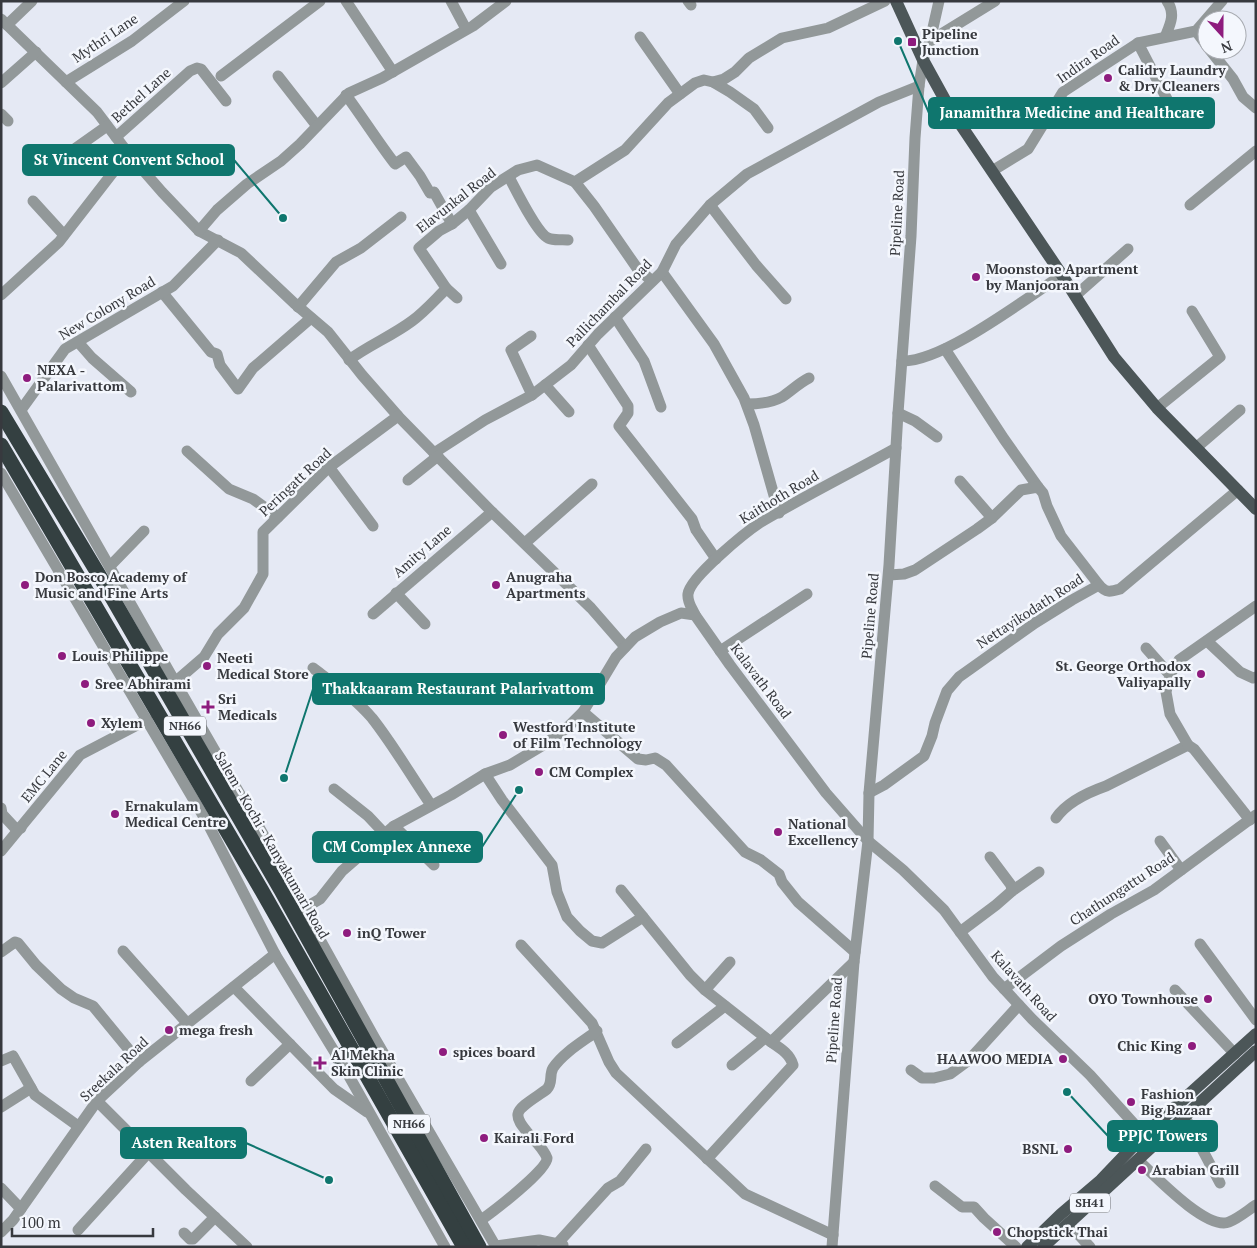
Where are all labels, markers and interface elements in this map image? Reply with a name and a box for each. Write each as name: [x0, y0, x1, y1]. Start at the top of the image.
street label: Mythri Lane: [68, 9, 141, 67]
north arrow: [1197, 10, 1247, 60]
place label: Pipeline Junction: [922, 24, 979, 59]
street label: Indira Road: [1053, 30, 1123, 87]
marker: Pipeline Junction: [906, 36, 918, 48]
text: N: [1218, 37, 1235, 59]
place label: Calidry Laundry & Dry Cleaners: [1118, 60, 1226, 95]
street label: Bethel Lane: [107, 63, 174, 126]
marker: Calidry Laundry & Dry Cleaners: [1102, 72, 1114, 84]
callout: Janamithra Medicine and Healthcare: [929, 98, 1214, 128]
text: Janamithra Medicine and Healthcare: [940, 102, 1204, 122]
callout: St Vincent Convent School: [23, 145, 234, 175]
text: St Vincent Convent School: [34, 149, 224, 169]
street label: Elavunkal Road: [412, 162, 500, 237]
street label: Pipeline Road: [885, 169, 908, 256]
street label: Pallichambal Road: [562, 254, 656, 351]
place label: Moonstone Apartment by Manjooran: [985, 259, 1139, 294]
street label: New Colony Road: [55, 271, 159, 344]
marker: Moonstone Apartment by Manjooran: [970, 271, 982, 283]
place label: NEXA - Palarivattom: [37, 360, 125, 395]
marker: NEXA - Palarivattom: [21, 372, 33, 384]
street label: Peringatt Road: [254, 443, 335, 520]
street label: Kaithoth Road: [736, 465, 822, 528]
street label: Amity Lane: [388, 520, 455, 581]
place label: Don Bosco Academy of Music and Fine Arts: [35, 567, 188, 602]
place label: Anugraha Apartments: [506, 567, 586, 602]
street label: Nettayikodath Road: [973, 569, 1087, 652]
street label: Pipeline Road: [856, 572, 883, 660]
marker: Don Bosco Academy of Music and Fine Arts: [19, 579, 31, 591]
marker: Anugraha Apartments: [490, 579, 502, 591]
street label: Kalavath Road: [727, 639, 796, 722]
place label: Louis Philippe: [72, 646, 169, 665]
place label: Neeti Medical Store: [217, 648, 309, 683]
marker: Louis Philippe: [56, 650, 68, 662]
place label: St. George Orthodox Valiyapally: [1055, 656, 1192, 691]
marker: Neeti Medical Store: [201, 660, 213, 672]
marker: St. George Orthodox Valiyapally: [1195, 668, 1207, 680]
place label: Sree Abhirami: [95, 674, 191, 693]
callout: Thakkaaram Restaurant Palarivattom: [313, 674, 604, 704]
marker: Sree Abhirami: [79, 678, 91, 690]
text: Thakkaaram Restaurant Palarivattom: [322, 678, 594, 698]
place label: Sri Medicals: [218, 689, 277, 724]
marker: Sri Medicals: [202, 701, 214, 713]
place label: Xylem: [101, 713, 143, 732]
road number: NH66: [164, 716, 206, 736]
marker: Xylem: [85, 717, 97, 729]
place label: Westford Institute of Film Technology: [513, 717, 642, 752]
marker: Westford Institute of Film Technology: [497, 729, 509, 741]
street label: EMC Lane: [16, 745, 71, 806]
street label: Salem - Kochi - Kanyakumari Road: [211, 748, 334, 942]
place label: CM Complex: [549, 762, 633, 781]
marker: CM Complex: [533, 766, 545, 778]
place label: Ernakulam Medical Centre: [125, 796, 227, 831]
marker: Ernakulam Medical Centre: [109, 808, 121, 820]
place label: National Excellency: [788, 814, 859, 849]
marker: National Excellency: [772, 826, 784, 838]
callout: CM Complex Annexe: [313, 832, 482, 862]
text: CM Complex Annexe: [323, 836, 471, 856]
street label: Chathungattu Road: [1066, 847, 1178, 930]
place label: inQ Tower: [357, 923, 426, 942]
marker: inQ Tower: [341, 927, 353, 939]
street label: Kalavath Road: [987, 946, 1062, 1025]
street label: Pipeline Road: [821, 976, 846, 1063]
place label: OYO Townhouse: [1088, 989, 1198, 1008]
marker: OYO Townhouse: [1202, 993, 1214, 1005]
place label: mega fresh: [179, 1020, 253, 1039]
marker: mega fresh: [163, 1024, 175, 1036]
street label: Sreekala Road: [75, 1032, 152, 1105]
place label: Chic King: [1117, 1036, 1183, 1055]
marker: Chic King: [1186, 1040, 1198, 1052]
place label: spices board: [453, 1042, 536, 1061]
place label: Al Mekha Skin Clinic: [331, 1045, 404, 1080]
marker: spices board: [437, 1046, 449, 1058]
place label: HAAWOO MEDIA: [937, 1049, 1054, 1068]
marker: HAAWOO MEDIA: [1057, 1053, 1069, 1065]
marker: Al Mekha Skin Clinic: [313, 1056, 327, 1070]
place label: Fashion Big Bazaar: [1141, 1084, 1212, 1119]
marker: Fashion Big Bazaar: [1125, 1096, 1137, 1108]
road number: NH66: [388, 1114, 430, 1134]
callout: PPJC Towers: [1108, 1121, 1217, 1151]
text: PPJC Towers: [1118, 1125, 1208, 1145]
callout: Asten Realtors: [121, 1128, 246, 1158]
place label: Kairali Ford: [494, 1128, 575, 1147]
text: Asten Realtors: [131, 1132, 237, 1152]
marker: Kairali Ford: [478, 1132, 490, 1144]
place label: BSNL: [1022, 1139, 1058, 1158]
marker: BSNL: [1062, 1143, 1074, 1155]
place label: Arabian Grill: [1152, 1160, 1240, 1179]
marker: Arabian Grill: [1136, 1164, 1148, 1176]
road number: SH41: [1070, 1194, 1110, 1212]
scale bar: [12, 1206, 154, 1238]
text: 100 m: [20, 1212, 61, 1232]
place label: Chopstick Thai: [1007, 1222, 1108, 1241]
marker: Chopstick Thai: [991, 1226, 1003, 1238]

